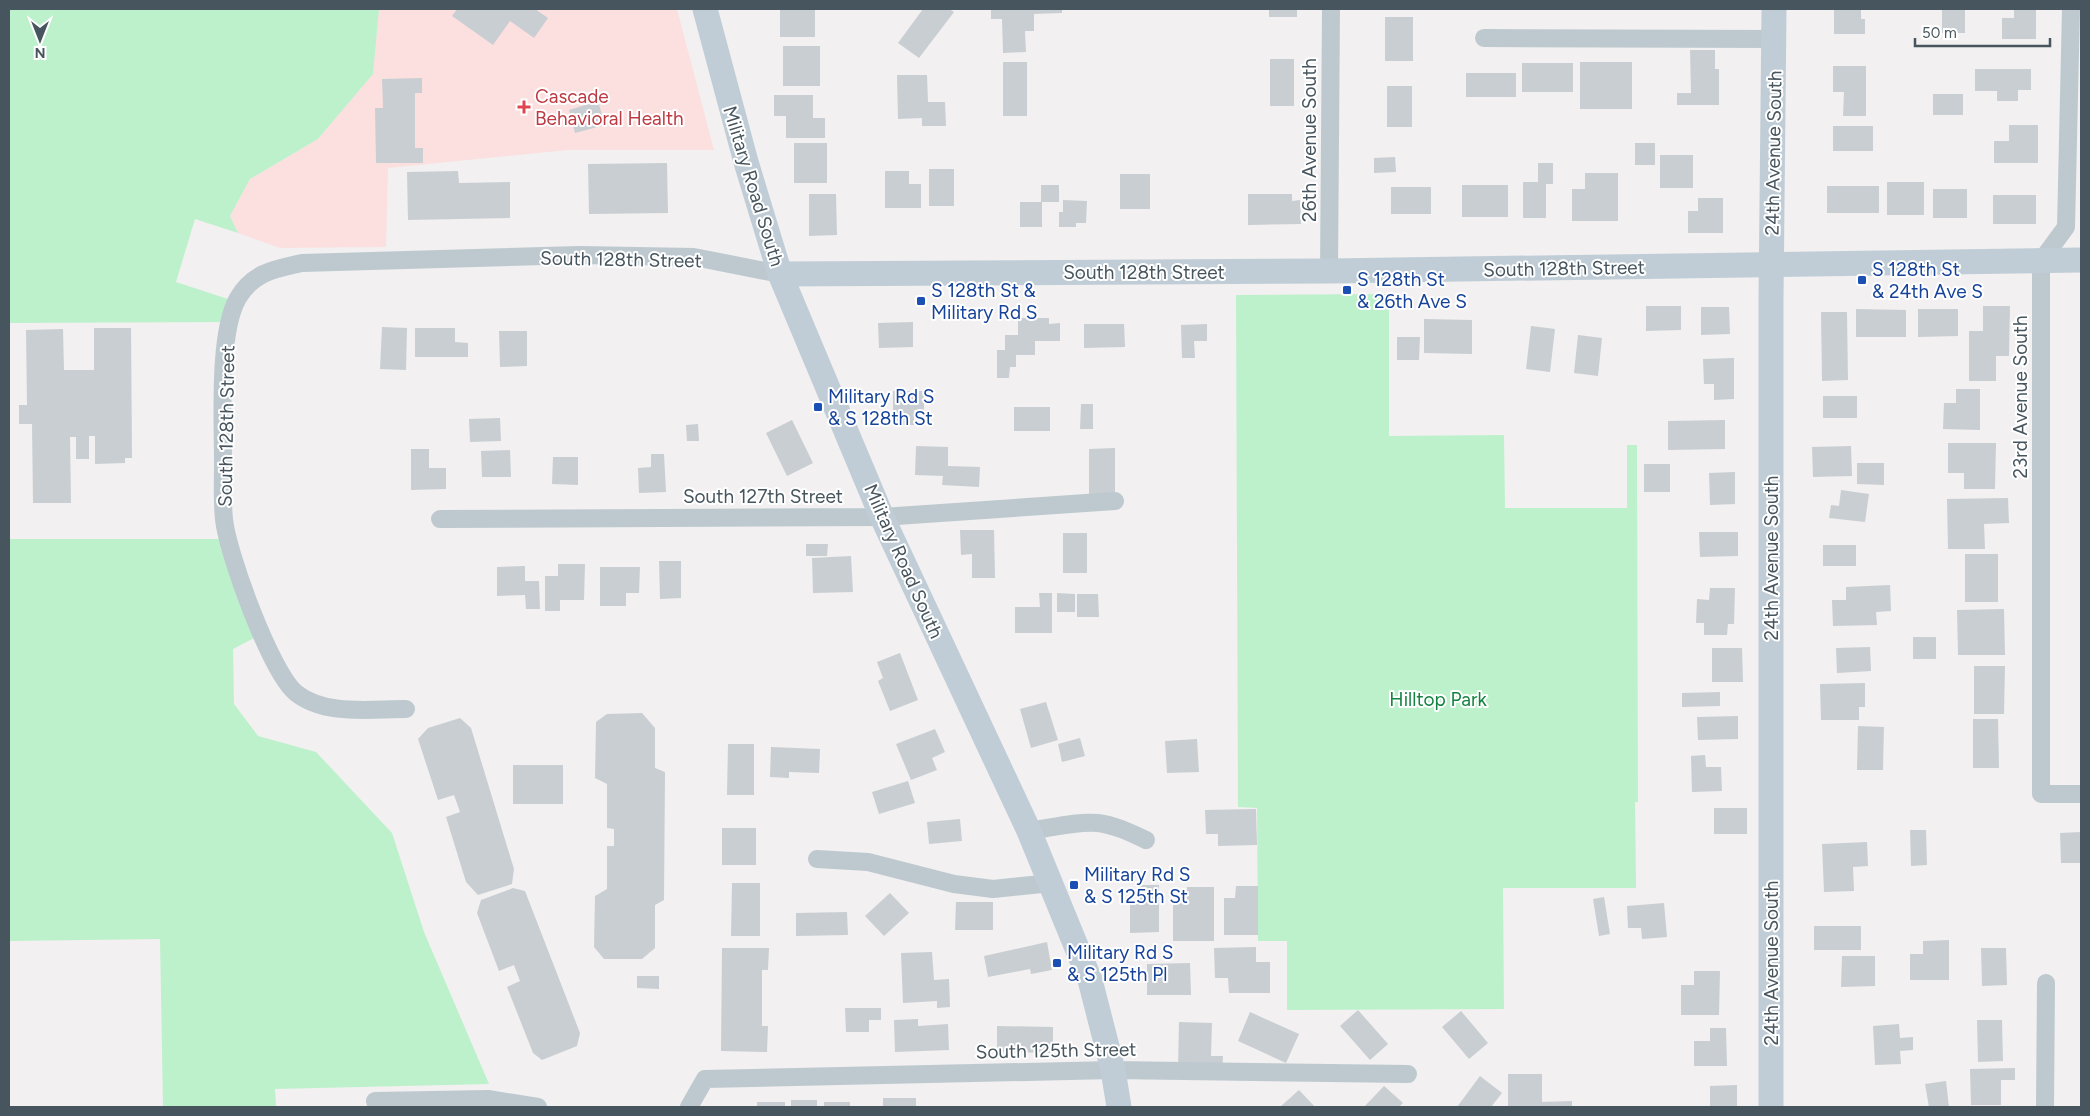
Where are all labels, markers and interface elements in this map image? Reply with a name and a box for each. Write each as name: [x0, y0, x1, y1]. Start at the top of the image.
north arrow: [15, 15, 65, 65]
scale bar: [1915, 15, 2050, 47]
text: 50 m: [1922, 24, 1957, 42]
text: N: [35, 44, 45, 61]
street label: 26th Avenue South: [1298, 58, 1321, 222]
street label: 24th Avenue South: [1761, 70, 1786, 236]
place label: Cascade Behavioral Health: [535, 85, 684, 130]
marker: Cascade Behavioral Health: [517, 100, 531, 114]
street label: Military Road South: [718, 103, 789, 269]
street label: South 128th Street: [540, 247, 702, 272]
street label: South 128th Street: [1483, 256, 1645, 281]
place label: S 128th St & 24th Ave S: [1872, 258, 1983, 303]
street label: South 128th Street: [1063, 261, 1225, 284]
place label: S 128th St & 26th Ave S: [1357, 268, 1467, 313]
marker: S 128th St & 24th Ave S: [1856, 274, 1868, 286]
place label: S 128th St & Military Rd S: [931, 279, 1037, 324]
marker: S 128th St & 26th Ave S: [1341, 284, 1353, 296]
marker: S 128th St & Military Rd S: [915, 295, 927, 307]
street label: 23rd Avenue South: [2009, 315, 2032, 479]
street label: South 128th Street: [214, 345, 239, 507]
place label: Military Rd S & S 128th St: [828, 385, 934, 430]
marker: Military Rd S & S 128th St: [812, 401, 824, 413]
street label: 24th Avenue South: [1760, 476, 1783, 640]
street label: Military Road South: [859, 480, 948, 642]
street label: South 127th Street: [683, 485, 843, 508]
park label: Hilltop Park: [1389, 688, 1487, 711]
place label: Military Rd S & S 125th St: [1084, 863, 1190, 908]
marker: Military Rd S & S 125th St: [1068, 879, 1080, 891]
street label: 24th Avenue South: [1760, 881, 1783, 1045]
place label: Military Rd S & S 125th Pl: [1067, 941, 1173, 986]
marker: Military Rd S & S 125th Pl: [1051, 957, 1063, 969]
street label: South 125th Street: [975, 1038, 1137, 1063]

